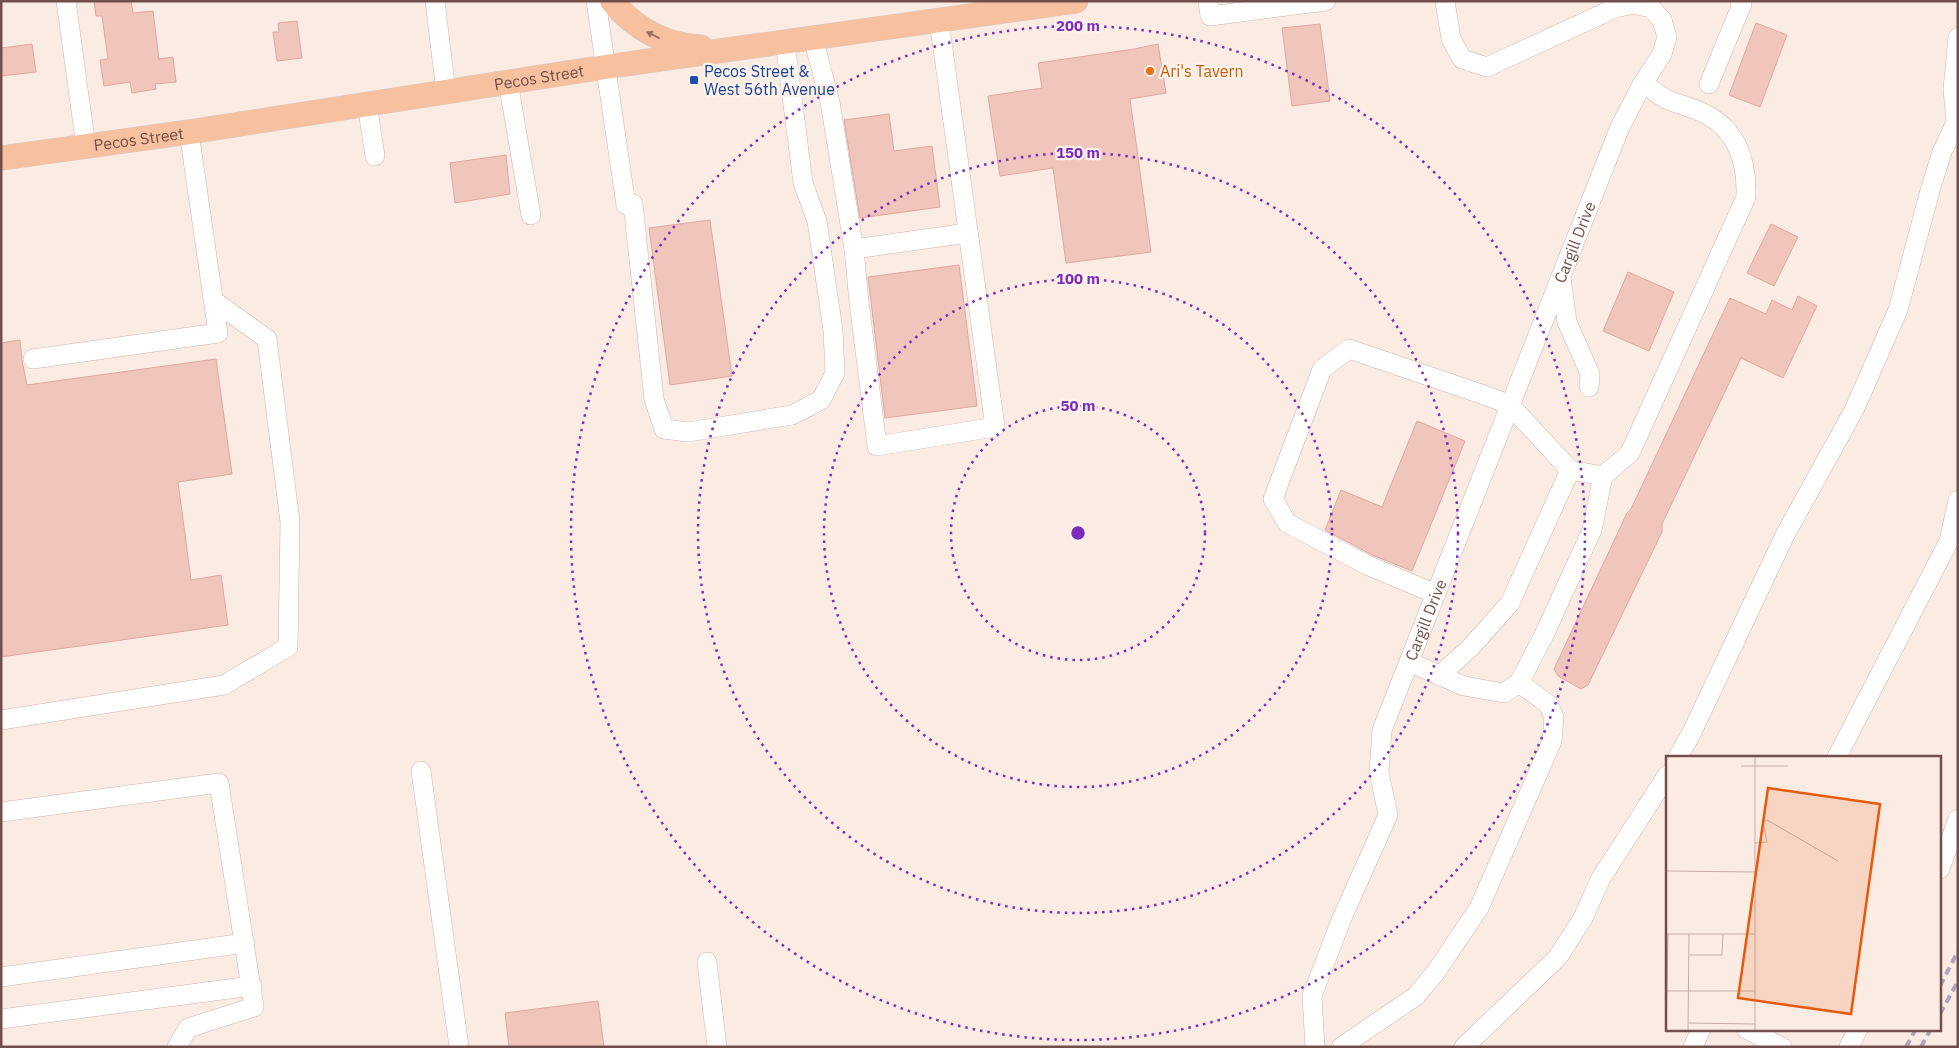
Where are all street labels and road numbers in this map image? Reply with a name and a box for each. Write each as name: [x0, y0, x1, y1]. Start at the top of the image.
street label: Pecos Street: [493, 60, 585, 94]
street label: Pecos Street: [92, 123, 185, 155]
street label: Cargill Drive: [1549, 198, 1600, 286]
street label: Cargill Drive: [1400, 576, 1451, 663]

